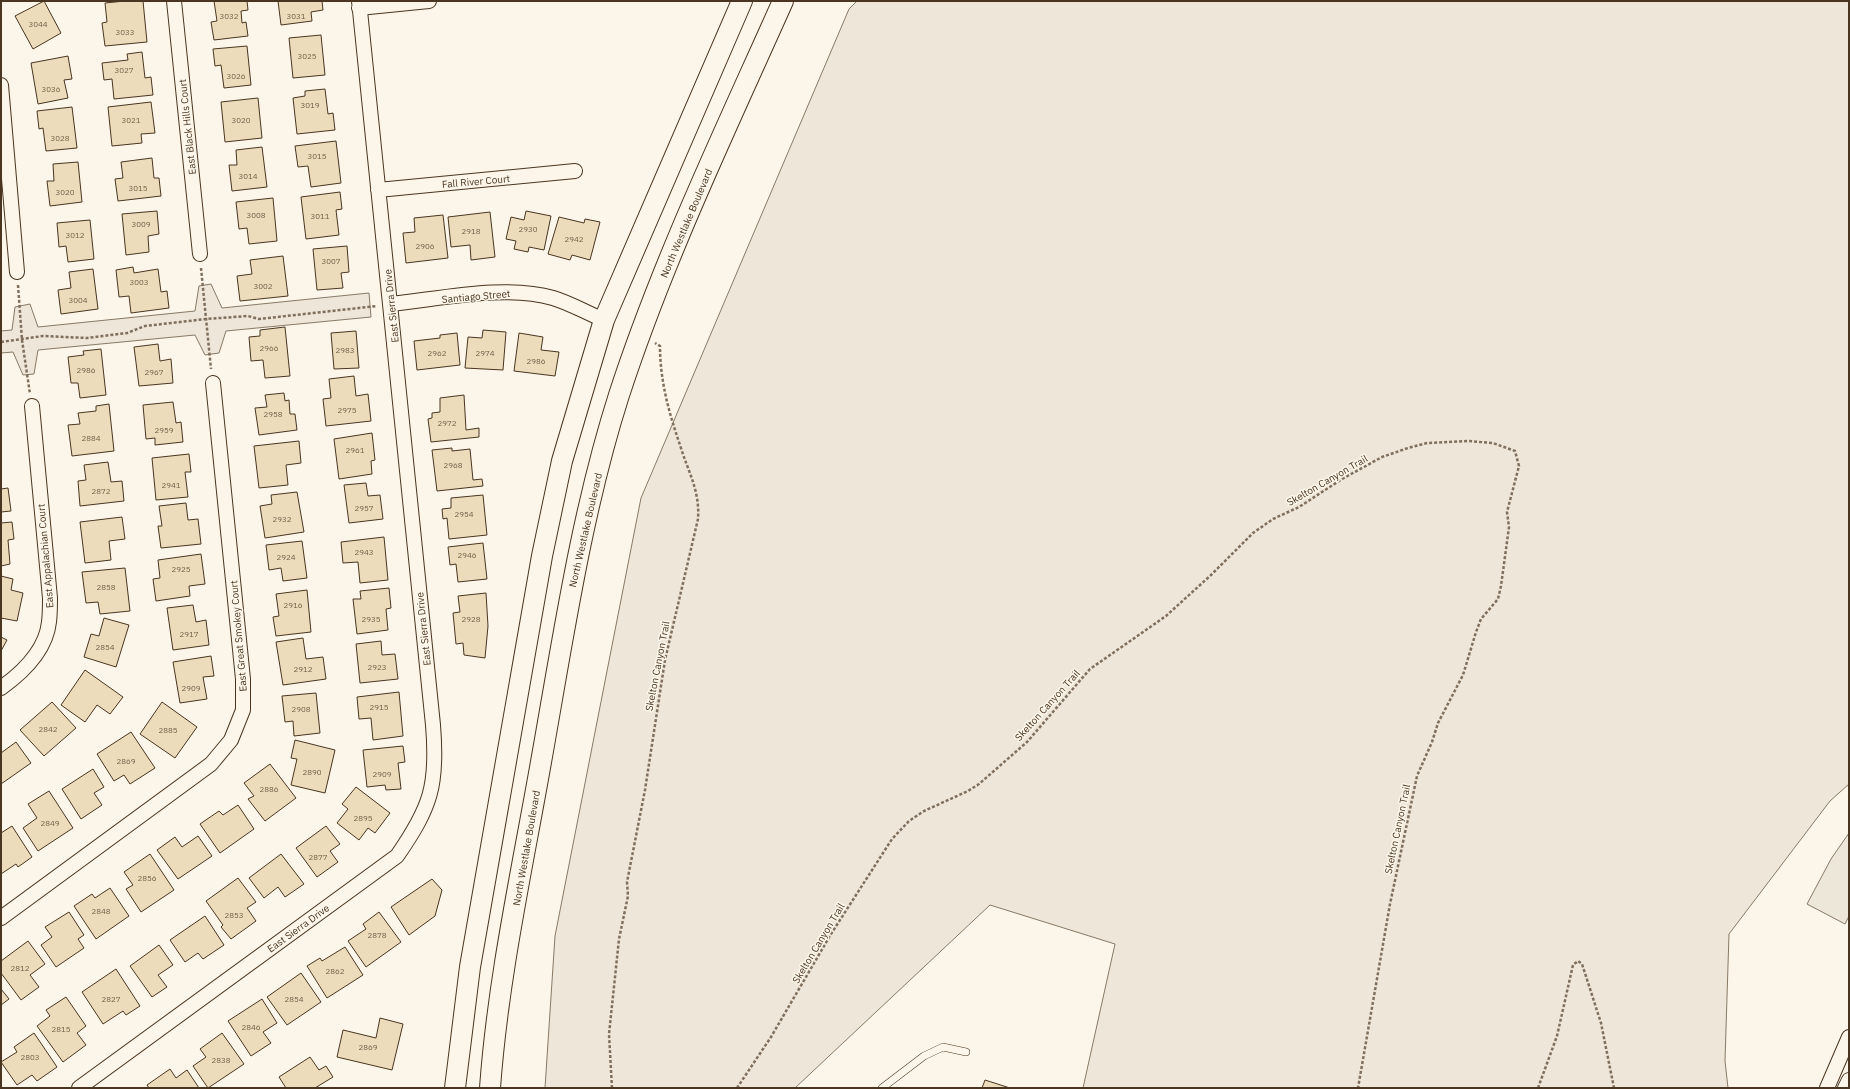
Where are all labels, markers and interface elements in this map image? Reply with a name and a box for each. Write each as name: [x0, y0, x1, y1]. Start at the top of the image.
house number: 3032: [219, 11, 239, 21]
house number: 3031: [286, 11, 306, 21]
house number: 3044: [28, 19, 48, 29]
house number: 3033: [115, 27, 135, 37]
house number: 3025: [297, 51, 317, 61]
house number: 3027: [114, 65, 134, 75]
house number: 3026: [226, 71, 246, 81]
street label: East Black Hills Court: [176, 78, 199, 175]
house number: 3036: [41, 84, 61, 94]
house number: 3019: [300, 100, 320, 110]
house number: 3021: [121, 115, 141, 125]
house number: 3020: [231, 115, 251, 125]
house number: 3028: [50, 133, 70, 143]
house number: 3015: [307, 151, 327, 161]
street label: North Westlake Boulevard: [658, 167, 715, 280]
house number: 3014: [238, 171, 258, 181]
street label: Fall River Court: [441, 172, 511, 191]
house number: 3015: [128, 183, 148, 193]
house number: 3020: [55, 187, 75, 197]
house number: 3008: [246, 210, 266, 220]
house number: 3011: [310, 211, 330, 221]
house number: 3009: [131, 219, 151, 229]
house number: 2930: [518, 224, 538, 234]
house number: 2918: [461, 226, 481, 236]
house number: 3012: [65, 230, 85, 240]
house number: 2942: [564, 234, 584, 244]
house number: 2906: [415, 241, 435, 251]
house number: 3007: [321, 256, 341, 266]
street label: East Sierra Drive: [381, 268, 402, 343]
house number: 3003: [129, 277, 149, 287]
house number: 3002: [253, 281, 273, 291]
street label: Santiago Street: [441, 287, 511, 306]
house number: 3004: [68, 295, 88, 305]
house number: 2966: [259, 343, 279, 353]
house number: 2983: [335, 345, 355, 355]
house number: 2962: [427, 348, 447, 358]
house number: 2974: [475, 348, 495, 358]
house number: 2986: [526, 356, 546, 366]
house number: 2986: [76, 365, 96, 375]
house number: 2967: [144, 367, 164, 377]
house number: 2975: [337, 405, 357, 415]
house number: 2958: [263, 409, 283, 419]
house number: 2972: [437, 418, 457, 428]
house number: 2959: [154, 425, 174, 435]
house number: 2884: [81, 433, 101, 443]
house number: 2961: [345, 445, 365, 455]
street label: Skelton Canyon Trail: [1284, 452, 1370, 509]
house number: 2968: [443, 460, 463, 470]
street label: North Westlake Boulevard: [566, 472, 605, 589]
house number: 2941: [161, 480, 181, 490]
house number: 2872: [91, 486, 111, 496]
street label: East Appalachian Court: [34, 503, 57, 609]
house number: 2957: [354, 503, 374, 513]
house number: 2954: [454, 509, 474, 519]
house number: 2932: [272, 514, 292, 524]
house number: 2943: [354, 547, 374, 557]
house number: 2946: [457, 550, 477, 560]
house number: 2924: [276, 552, 296, 562]
house number: 2925: [171, 564, 191, 574]
street label: East Great Smokey Court: [227, 579, 250, 692]
house number: 2858: [96, 582, 116, 592]
street label: East Sierra Drive: [413, 591, 434, 666]
house number: 2916: [283, 600, 303, 610]
house number: 2935: [361, 614, 381, 624]
house number: 2928: [461, 614, 481, 624]
street label: Skelton Canyon Trail: [642, 620, 673, 712]
house number: 2917: [179, 629, 199, 639]
house number: 2854: [95, 642, 115, 652]
house number: 2923: [367, 662, 387, 672]
house number: 2912: [293, 664, 313, 674]
street label: Skelton Canyon Trail: [1012, 667, 1083, 744]
house number: 2909: [181, 683, 201, 693]
house number: 2915: [369, 702, 389, 712]
house number: 2908: [291, 704, 311, 714]
house number: 2842: [38, 724, 58, 734]
house number: 2885: [158, 725, 178, 735]
house number: 2869: [116, 756, 136, 766]
house number: 2890: [302, 767, 322, 777]
house number: 2909: [372, 769, 392, 779]
street label: Skelton Canyon Trail: [1382, 783, 1413, 875]
house number: 2886: [259, 784, 279, 794]
street label: North Westlake Boulevard: [510, 789, 543, 907]
house number: 2895: [353, 813, 373, 823]
house number: 2849: [40, 818, 60, 828]
house number: 2877: [308, 852, 328, 862]
house number: 2856: [137, 873, 157, 883]
street label: East Sierra Drive: [265, 901, 332, 955]
street label: Skelton Canyon Trail: [789, 901, 848, 986]
house number: 2848: [91, 906, 111, 916]
house number: 2853: [224, 910, 244, 920]
house number: 2878: [367, 930, 387, 940]
house number: 2812: [10, 963, 30, 973]
house number: 2862: [325, 966, 345, 976]
house number: 2827: [101, 994, 121, 1004]
house number: 2854: [284, 994, 304, 1004]
house number: 2846: [241, 1022, 261, 1032]
house number: 2815: [51, 1024, 71, 1034]
house number: 2869: [358, 1042, 378, 1052]
house number: 2803: [20, 1052, 40, 1062]
house number: 2838: [211, 1055, 231, 1065]

